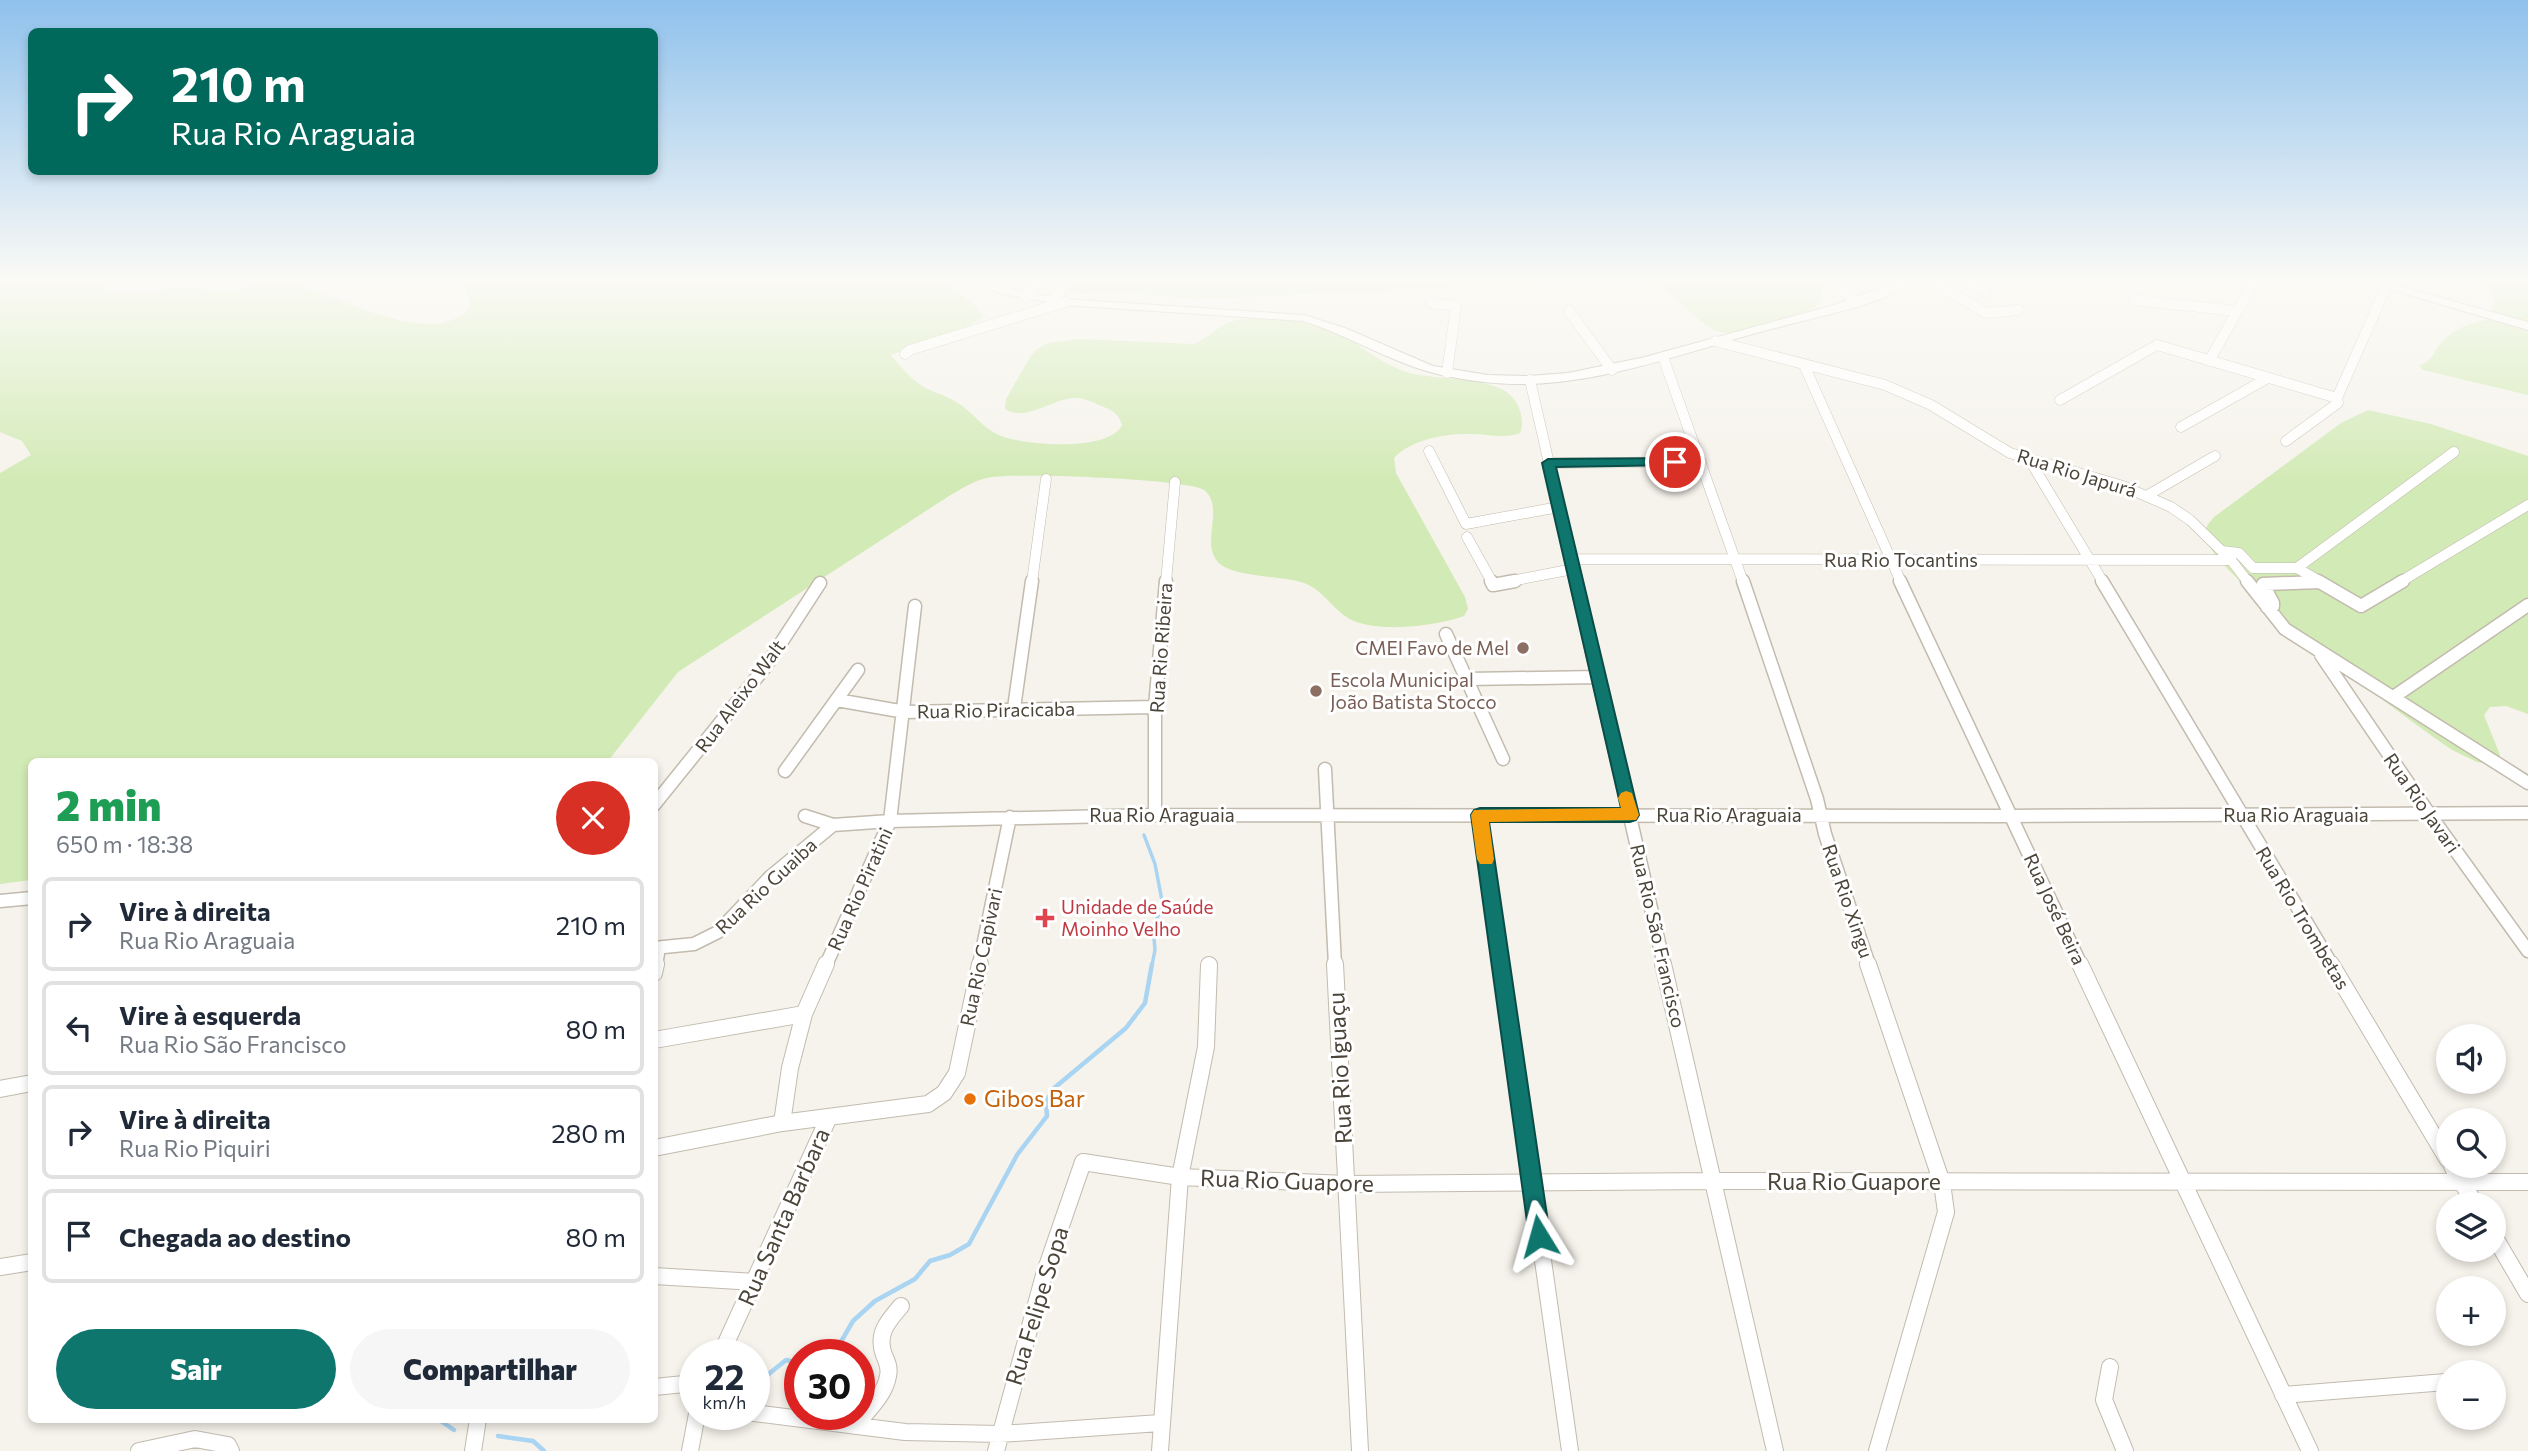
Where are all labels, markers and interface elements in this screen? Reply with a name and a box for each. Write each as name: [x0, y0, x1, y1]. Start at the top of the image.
text: 210 m: [171, 52, 306, 112]
icon: right: [56, 56, 147, 147]
text: Rua Rio Araguaia: [171, 112, 416, 152]
pin: [1645, 432, 1705, 492]
icon: arrive: [1656, 443, 1694, 481]
street label: Rua Rio Japurá: [2014, 443, 2140, 502]
street label: Rua Rio Tocantins: [1824, 548, 1978, 571]
street label: Rua Rio Ribeira: [1144, 582, 1177, 714]
street label: Rua Aleixo Walt: [690, 635, 790, 757]
place label: CMEI Favo de Mel: [1355, 636, 1509, 659]
marker: CMEI Favo de Mel: [1515, 640, 1531, 656]
place label: Escola Municipal João Batista Stocco: [1330, 668, 1497, 713]
marker: Escola Municipal João Batista Stocco: [1308, 683, 1324, 699]
street label: Rua Rio Piracicaba: [917, 697, 1075, 722]
street label: Rua Rio Javari: [2380, 748, 2465, 857]
text: 2 min: [56, 778, 162, 830]
button: close: [556, 781, 630, 855]
street label: Rua Rio Araguaia: [1089, 803, 1235, 826]
street label: Rua Rio Araguaia: [1656, 803, 1802, 826]
street label: Rua Rio Araguaia: [2223, 803, 2369, 826]
street label: Rua Rio Piratini: [822, 824, 897, 954]
text: 650 m · 18:38: [56, 830, 193, 858]
street label: Rua Rio Guaiba: [710, 833, 821, 938]
street label: Rua Rio Xingu: [1818, 841, 1879, 961]
street label: Rua Rio São Francisco: [1626, 842, 1691, 1030]
street label: Rua Rio Trombetas: [2252, 842, 2355, 993]
street label: Rua José Beira: [2020, 849, 2091, 968]
street label: Rua Rio Capivari: [955, 886, 1006, 1028]
text: Vire à direita: [119, 895, 271, 926]
place label: Unidade de Saúde Moinho Velho: [1061, 895, 1214, 940]
icon: right: [60, 905, 98, 943]
marker: Unidade de Saúde Moinho Velho: [1035, 908, 1055, 928]
text: 210 m: [556, 909, 626, 940]
text: Rua Rio Araguaia: [119, 926, 295, 954]
street label: Rua Rio Iguaçu: [1321, 991, 1357, 1145]
text: Vire à esquerda: [119, 999, 301, 1030]
icon: left: [60, 1009, 98, 1047]
text: 80 m: [566, 1013, 626, 1044]
map controls: [2436, 1024, 2506, 1430]
button: sound: [2436, 1024, 2506, 1094]
text: Rua Rio São Francisco: [119, 1030, 346, 1058]
place label: Gibos Bar: [984, 1084, 1085, 1112]
marker: Gibos Bar: [962, 1091, 978, 1107]
text: Vire à direita: [119, 1103, 271, 1134]
button: search: [2436, 1108, 2506, 1178]
icon: right: [60, 1113, 98, 1151]
text: 280 m: [551, 1117, 626, 1148]
street label: Rua Santa Barbara: [731, 1123, 835, 1310]
text: Rua Rio Piquiri: [119, 1134, 271, 1162]
street label: Rua Rio Guapore: [1200, 1163, 1374, 1197]
street label: Rua Rio Guapore: [1767, 1167, 1941, 1195]
button: layers: [2436, 1192, 2506, 1262]
position arrow: [1502, 1199, 1576, 1273]
icon: arrive: [60, 1217, 98, 1255]
text: Chegada ao destino: [119, 1221, 351, 1252]
text: 80 m: [566, 1221, 626, 1252]
street label: Rua Felipe Sopa: [999, 1223, 1073, 1388]
button: +: [2436, 1276, 2506, 1346]
button: Sair: [56, 1329, 336, 1409]
button: Compartilhar: [350, 1329, 630, 1409]
speed limit sign: 30: [784, 1339, 875, 1430]
text: 22: [705, 1354, 744, 1397]
button: −: [2436, 1360, 2506, 1430]
text: km/h: [703, 1391, 746, 1413]

